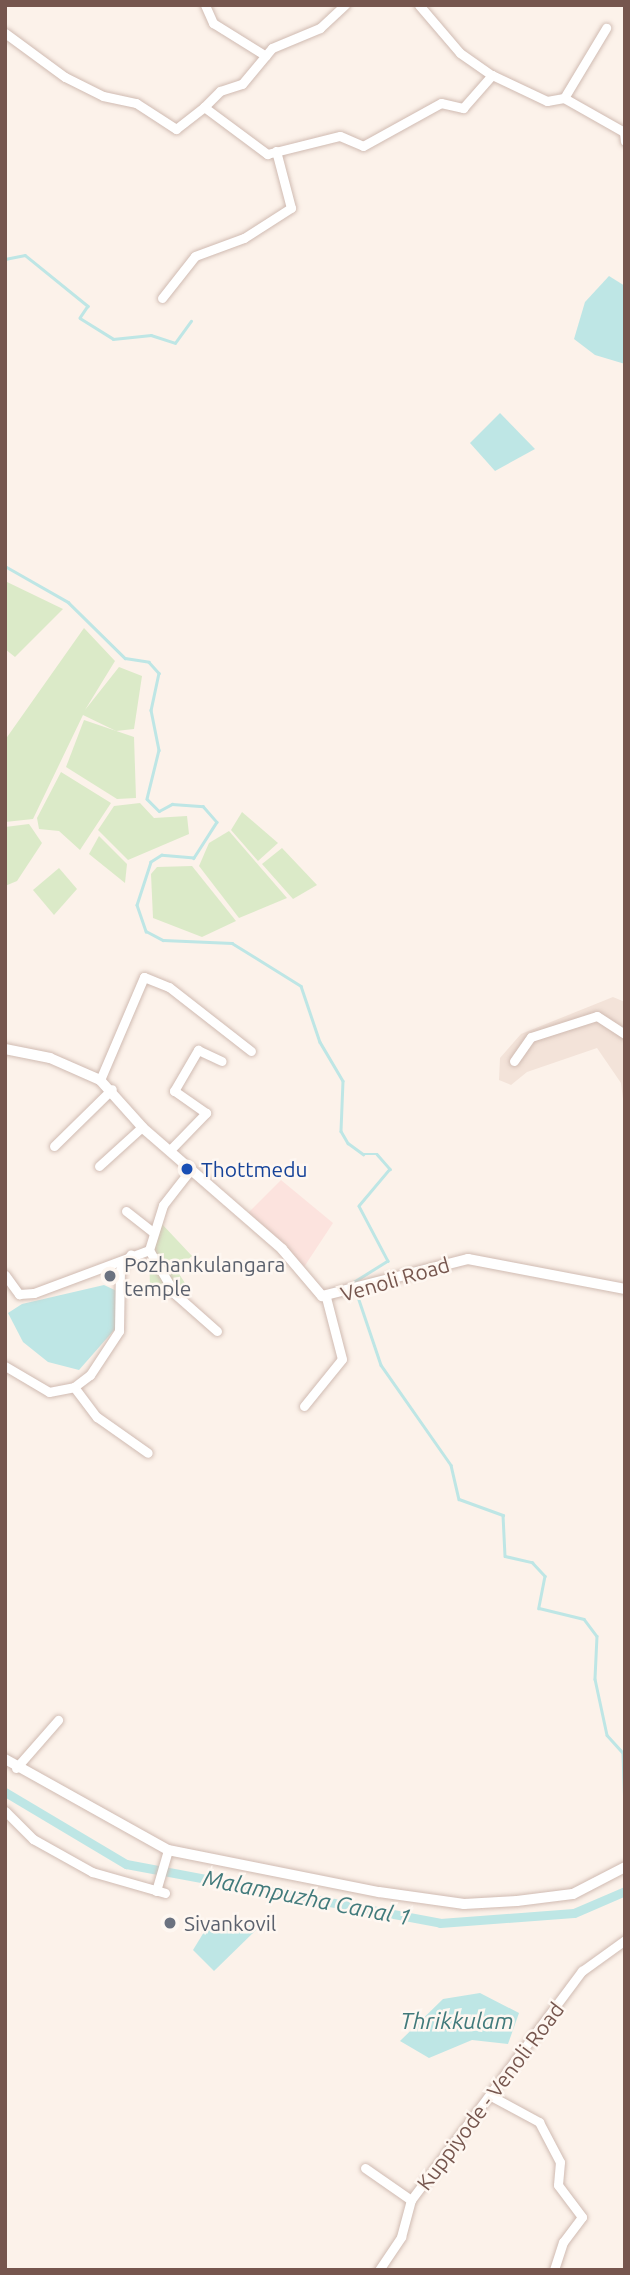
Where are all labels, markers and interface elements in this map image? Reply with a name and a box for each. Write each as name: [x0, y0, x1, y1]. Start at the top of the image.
place label: Thottmedu: [201, 1156, 307, 1182]
marker: Thottmedu: [179, 1161, 195, 1177]
place label: Pozhankulangara temple: [124, 1251, 285, 1301]
street label: Venoli Road: [338, 1251, 452, 1307]
marker: Pozhankulangara temple: [102, 1268, 118, 1284]
water label: Malampuzha Canal 1: [201, 1864, 413, 1932]
place label: Sivankovil: [184, 1910, 276, 1936]
marker: Sivankovil: [162, 1915, 178, 1931]
street label: Kuppiyode - Venoli Road: [411, 1997, 569, 2195]
water label: Thrikkulam: [400, 2007, 514, 2035]

